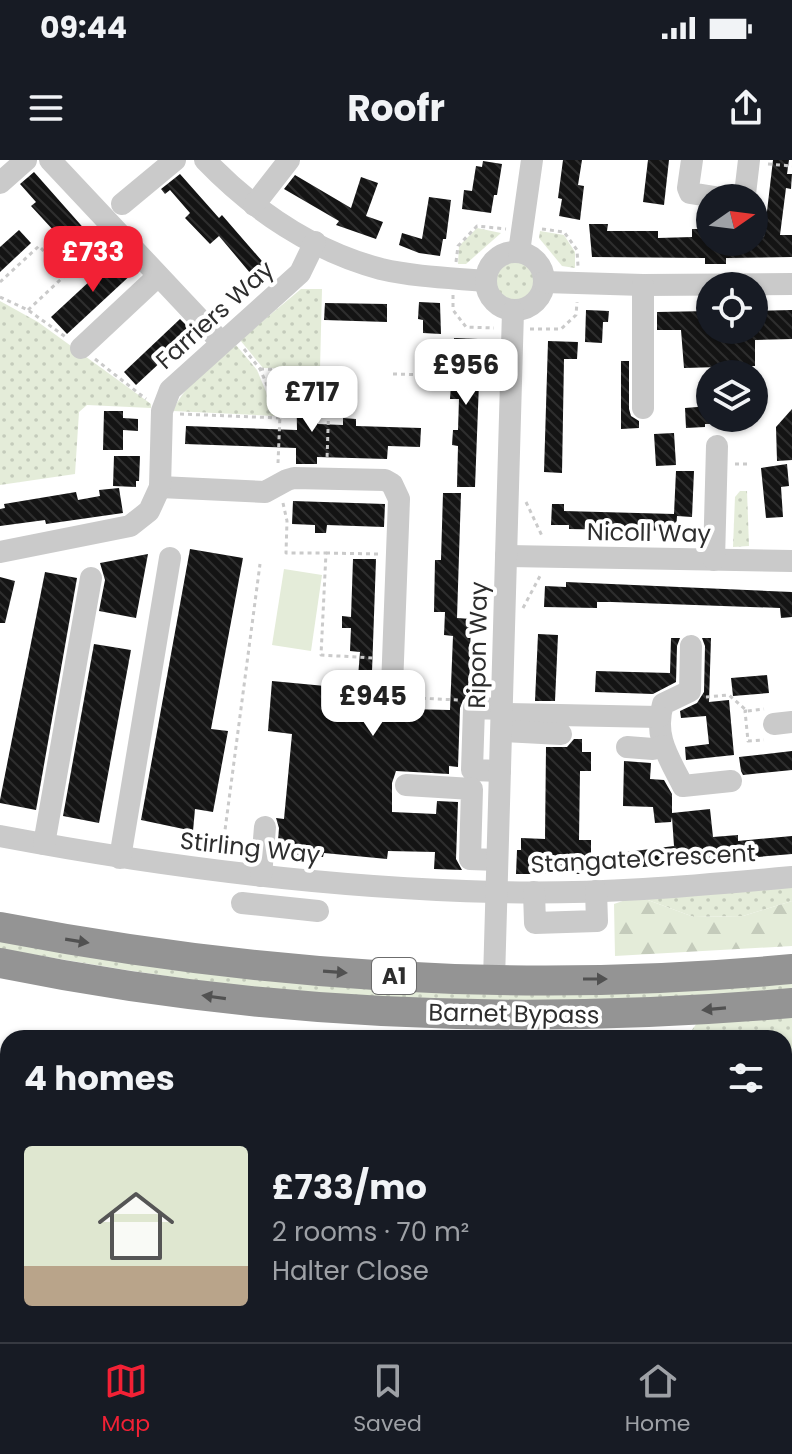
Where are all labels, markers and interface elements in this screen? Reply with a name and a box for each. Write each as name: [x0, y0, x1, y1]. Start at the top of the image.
text: 09:44: [40, 6, 127, 49]
text: Roofr: [347, 83, 445, 134]
icon: menu: [24, 86, 68, 130]
icon: share: [724, 86, 768, 130]
north arrow: [696, 184, 768, 256]
map controls: [696, 184, 768, 432]
pin: £733: [46, 226, 140, 294]
text: £733: [62, 234, 124, 270]
street label: Farriers Way: [149, 253, 281, 376]
button: locate: [696, 272, 768, 344]
pin: £956: [419, 339, 513, 407]
text: £956: [433, 347, 499, 383]
button: layers: [696, 360, 768, 432]
pin: £717: [265, 366, 359, 434]
text: £717: [285, 374, 339, 410]
street label: Nicoll Way: [587, 515, 712, 550]
street label: Ripon Way: [460, 581, 495, 709]
pin: £945: [326, 670, 420, 738]
text: £945: [339, 678, 407, 714]
street label: Stirling Way: [178, 824, 322, 871]
street label: Stangate Crescent: [530, 836, 756, 881]
one-way arrow: [65, 935, 90, 948]
road number: A1: [372, 958, 416, 994]
one-way arrow: [323, 966, 348, 979]
one-way arrow: [583, 973, 608, 986]
one-way arrow: [201, 990, 226, 1003]
street label: Barnet Bypass: [428, 996, 600, 1031]
one-way arrow: [701, 1003, 726, 1016]
text: 4 homes: [24, 1054, 175, 1102]
icon: filters: [724, 1056, 768, 1100]
text: £733/mo: [272, 1163, 427, 1211]
icon: home: [88, 1178, 184, 1274]
text: 2 rooms · 70 m²: [272, 1214, 469, 1250]
text: Halter Close: [272, 1253, 429, 1289]
tab: Map: [102, 1359, 150, 1440]
tab: Saved: [353, 1359, 422, 1440]
tab: Home: [625, 1359, 690, 1440]

